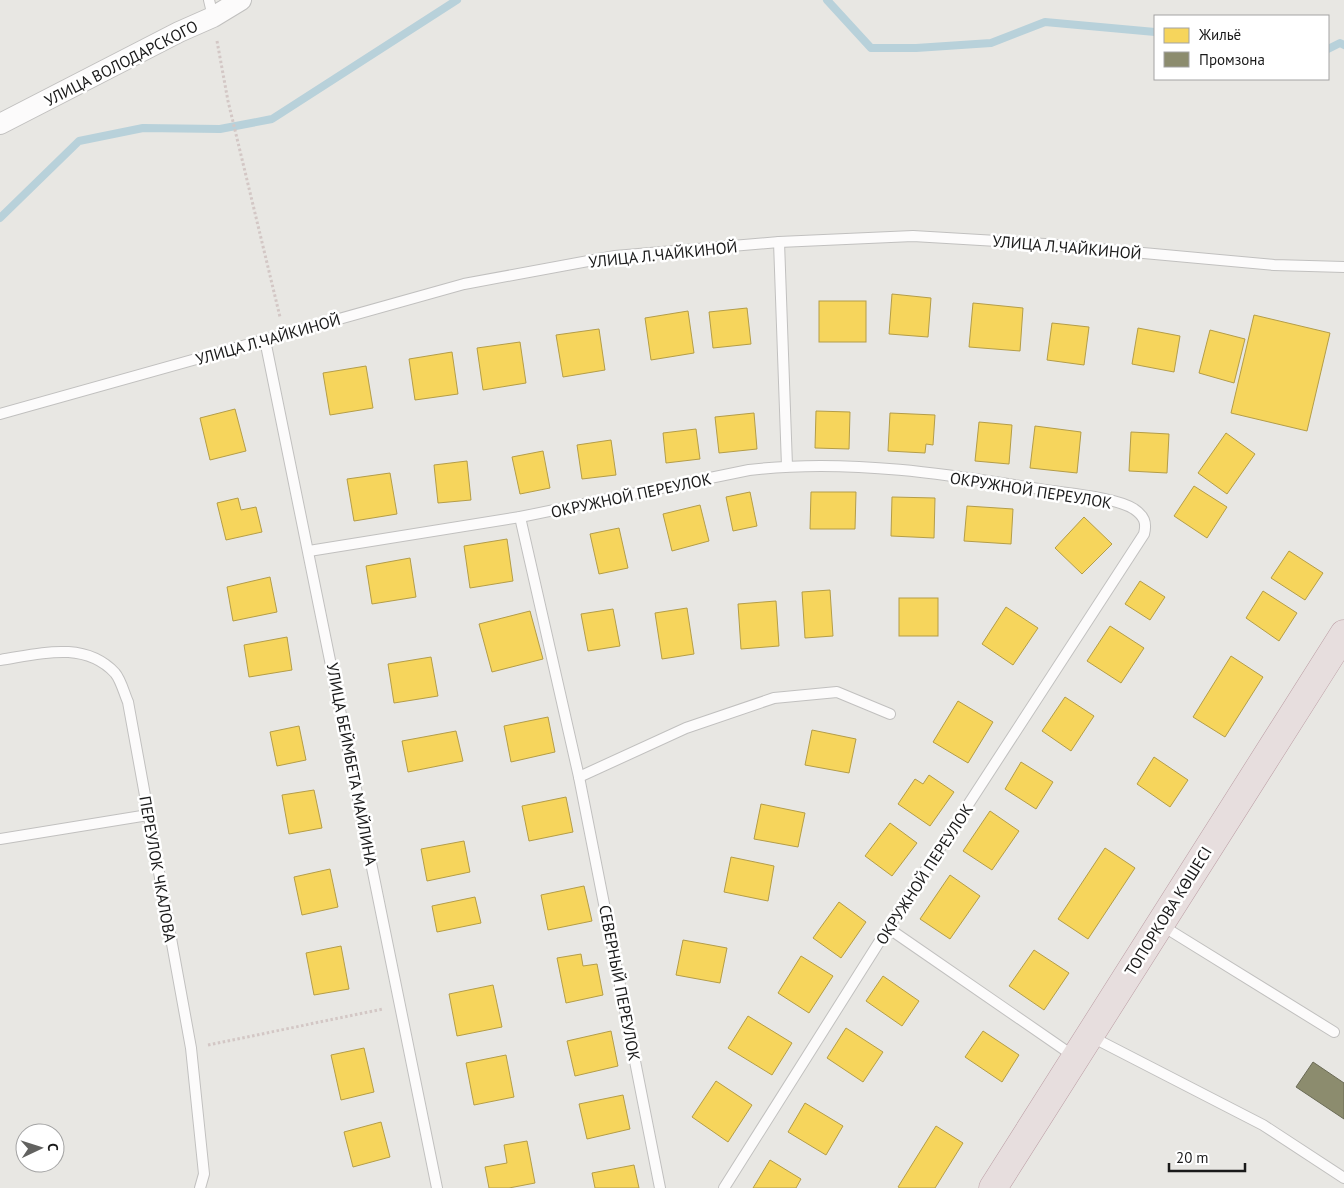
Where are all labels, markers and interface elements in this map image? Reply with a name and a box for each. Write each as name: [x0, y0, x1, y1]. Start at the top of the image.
legend: [1154, 15, 1329, 80]
street label: УЛИЦА ВОЛОДАРСКОГО: [41, 16, 201, 110]
text: Жильё: [1198, 25, 1241, 44]
text: Промзона: [1199, 50, 1265, 69]
street label: УЛИЦА Л.ЧАЙКИНОЙ: [992, 231, 1142, 263]
street label: УЛИЦА Л.ЧАЙКИНОЙ: [588, 236, 738, 272]
street label: УЛИЦА Л.ЧАЙКИНОЙ: [193, 309, 343, 369]
street label: ОКРУЖНОЙ ПЕРЕУЛОК: [949, 467, 1114, 513]
street label: ОКРУЖНОЙ ПЕРЕУЛОК: [549, 468, 713, 522]
street label: УЛИЦА БЕЙМБЕТА МАЙЛИНА: [323, 661, 382, 868]
street label: ПЕРЕУЛОК ЧКАЛОВА: [135, 794, 181, 944]
street label: ОКРУЖНОЙ ПЕРЕУЛОК: [871, 800, 977, 948]
street label: ТОПОРКОВА КӨШЕСІ: [1120, 843, 1216, 979]
street label: СЕВЕРНЫЙ ПЕРЕУЛОК: [595, 903, 645, 1063]
north arrow: [15, 1123, 65, 1173]
scale bar: [1169, 1140, 1245, 1172]
text: С: [44, 1143, 62, 1152]
text: 20 m: [1176, 1148, 1209, 1167]

